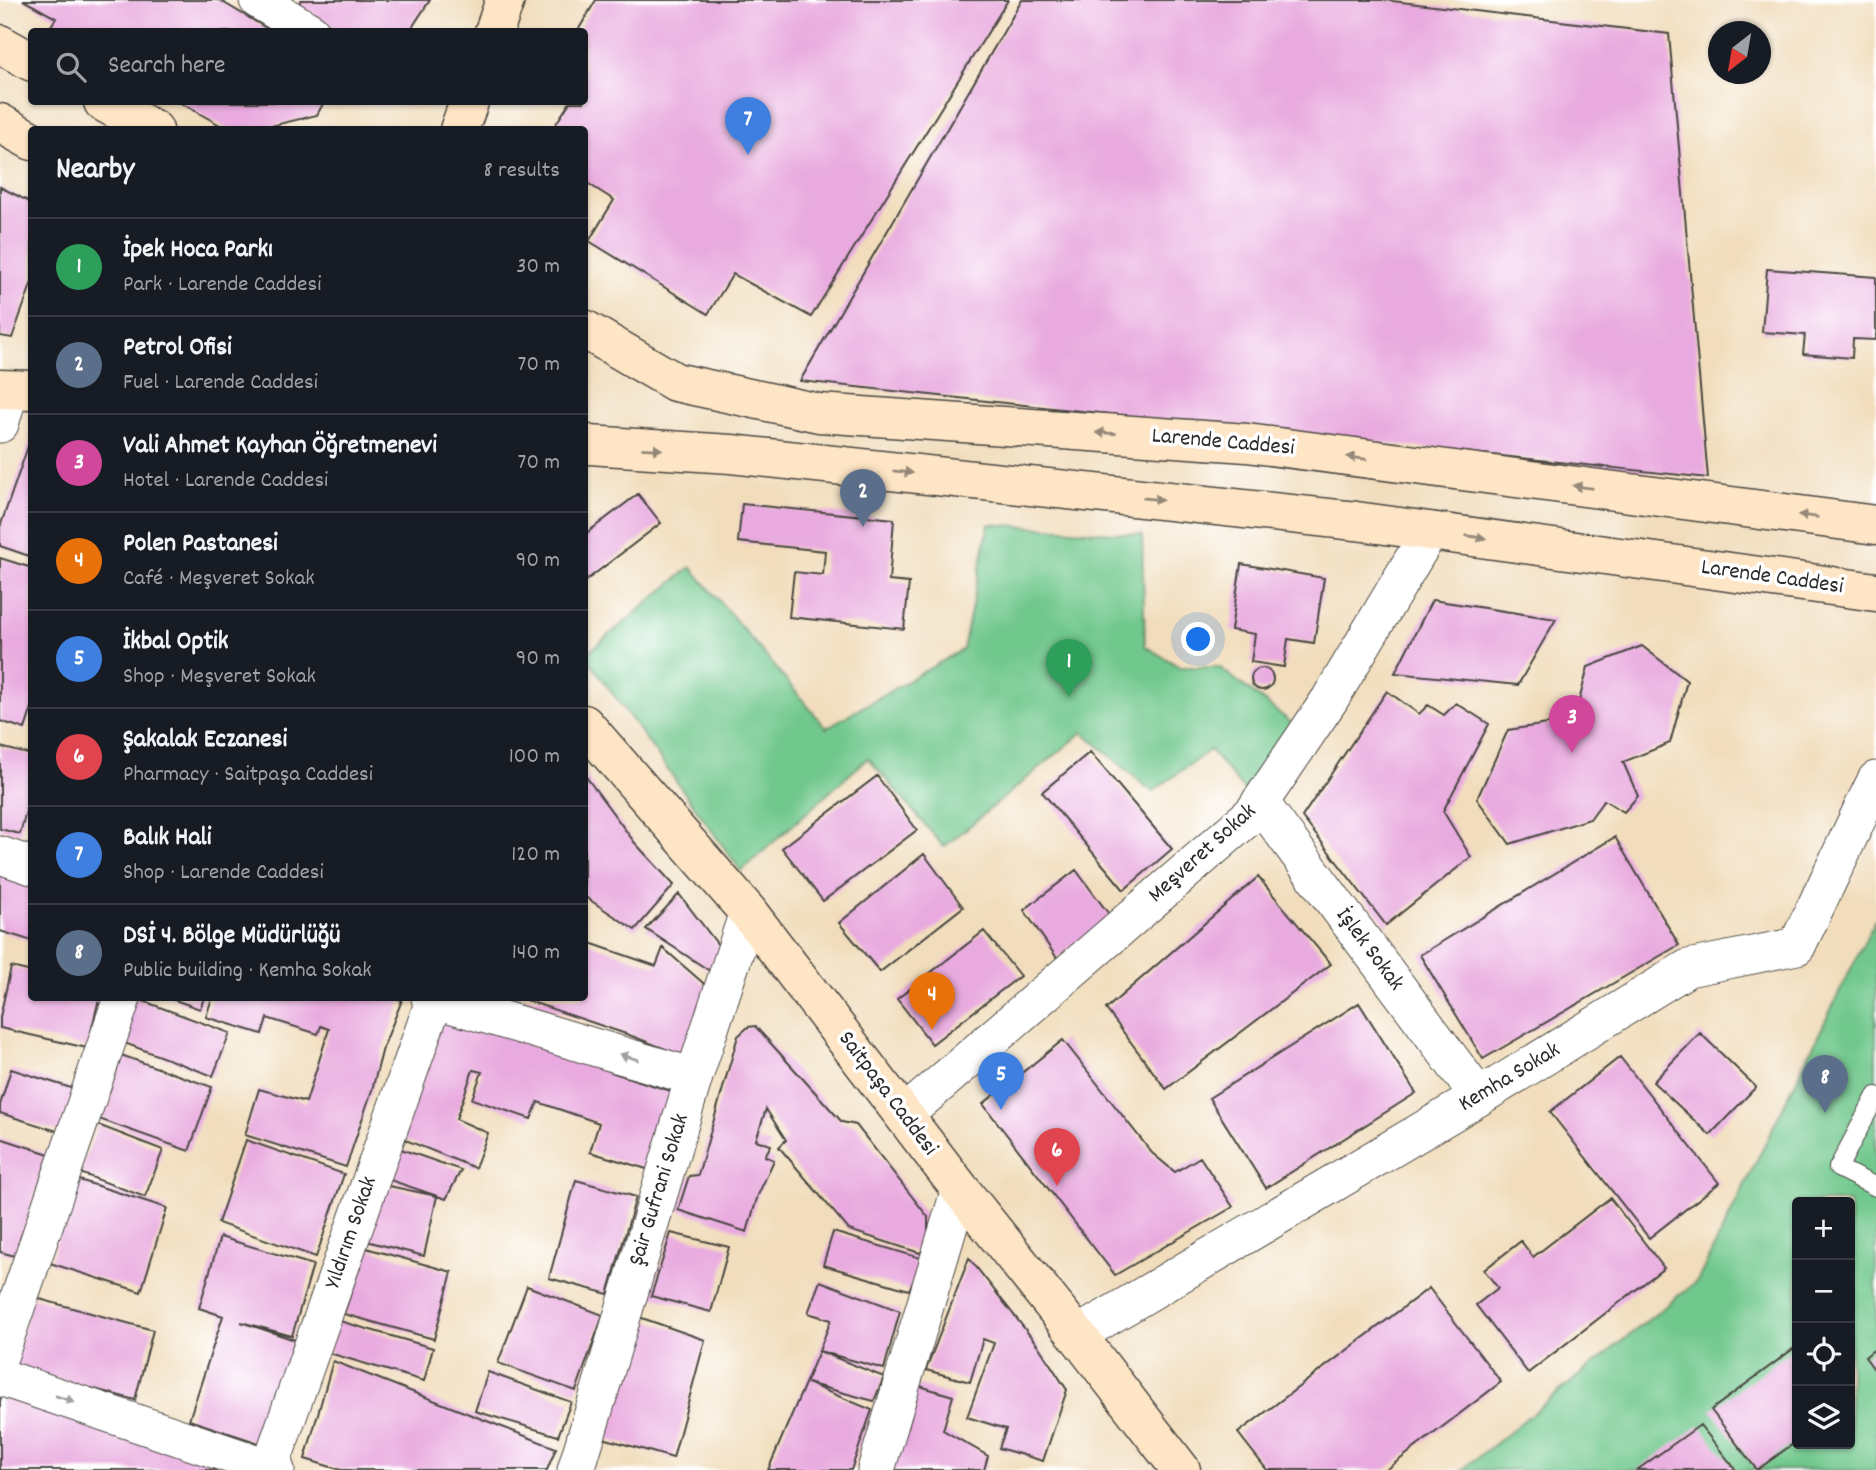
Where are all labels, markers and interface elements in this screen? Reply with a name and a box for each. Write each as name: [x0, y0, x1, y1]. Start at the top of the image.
north arrow: [1708, 21, 1771, 84]
search box: [28, 28, 588, 105]
icon: search: [52, 48, 90, 86]
text: Search here: [108, 48, 226, 85]
pin: 7: [725, 97, 771, 155]
text: Nearby: [56, 150, 134, 193]
text: 8 results: [484, 155, 560, 188]
text: İpek Hoca Parkı: [123, 232, 273, 269]
text: 1: [76, 251, 82, 284]
text: 30 m: [516, 251, 560, 284]
text: Park · Larende Caddesi: [123, 269, 321, 302]
text: Petrol Ofisi: [123, 330, 232, 367]
text: 2: [74, 349, 84, 382]
text: 70 m: [518, 349, 560, 382]
text: Fuel · Larende Caddesi: [123, 367, 318, 400]
street label: Larende Caddesi: [1150, 420, 1296, 466]
text: Vali Ahmet Kayhan Öğretmenevi: [123, 428, 437, 465]
one-way arrow: [1095, 428, 1117, 439]
one-way arrow: [641, 444, 663, 455]
text: 3: [74, 447, 84, 480]
text: 70 m: [518, 447, 560, 480]
one-way arrow: [1346, 452, 1368, 463]
text: Hotel · Larende Caddesi: [123, 465, 328, 498]
one-way arrow: [892, 467, 914, 478]
pin: 2: [840, 469, 886, 527]
one-way arrow: [1572, 481, 1594, 492]
one-way arrow: [1142, 494, 1164, 505]
one-way arrow: [1797, 511, 1819, 522]
text: Polen Pastanesi: [123, 526, 278, 563]
one-way arrow: [1466, 532, 1488, 543]
text: 4: [74, 545, 84, 578]
text: 90 m: [516, 545, 560, 578]
street label: Larende Caddesi: [1699, 552, 1845, 604]
text: Café · Meşveret Sokak: [123, 563, 315, 596]
your location: [1181, 622, 1215, 656]
text: İkbal Optik: [123, 624, 228, 661]
pin: 1: [1046, 639, 1092, 697]
text: 5: [74, 643, 84, 676]
text: 90 m: [516, 643, 560, 676]
text: Shop · Meşveret Sokak: [123, 661, 316, 694]
pin: 3: [1549, 695, 1595, 753]
text: Şakalak Eczanesi: [123, 722, 287, 759]
text: 6: [73, 741, 85, 774]
text: 100 m: [509, 741, 560, 774]
text: Pharmacy · Saitpaşa Caddesi: [123, 759, 373, 792]
street label: Meşveret Sokak: [1142, 796, 1264, 912]
text: Balık Hali: [123, 820, 212, 857]
text: 7: [75, 839, 83, 872]
text: 120 m: [511, 839, 560, 872]
text: Shop · Larende Caddesi: [123, 857, 324, 890]
street label: İşlek Sokak: [1327, 901, 1411, 999]
text: DSİ 4. Bölge Müdürlüğü: [123, 918, 341, 955]
text: 8: [74, 937, 84, 970]
text: 140 m: [512, 937, 560, 970]
text: Public building · Kemha Sokak: [123, 955, 372, 988]
pin: 4: [909, 972, 955, 1030]
street label: Saitpaşa Caddesi: [829, 1025, 945, 1163]
street label: Kemha Sokak: [1453, 1035, 1567, 1121]
one-way arrow: [618, 1052, 639, 1062]
pin: 5: [978, 1052, 1024, 1110]
pin: 8: [1802, 1055, 1848, 1113]
street label: Şair Gufrani Sokak: [621, 1110, 699, 1270]
pin: 6: [1034, 1128, 1080, 1186]
street label: Yıldırım Sokak: [317, 1172, 387, 1294]
map controls: [1792, 1197, 1855, 1449]
button: +: [1792, 1197, 1855, 1260]
button: −: [1792, 1260, 1855, 1323]
button: locate: [1792, 1323, 1855, 1386]
button: layers: [1792, 1386, 1855, 1449]
one-way arrow: [54, 1394, 75, 1405]

